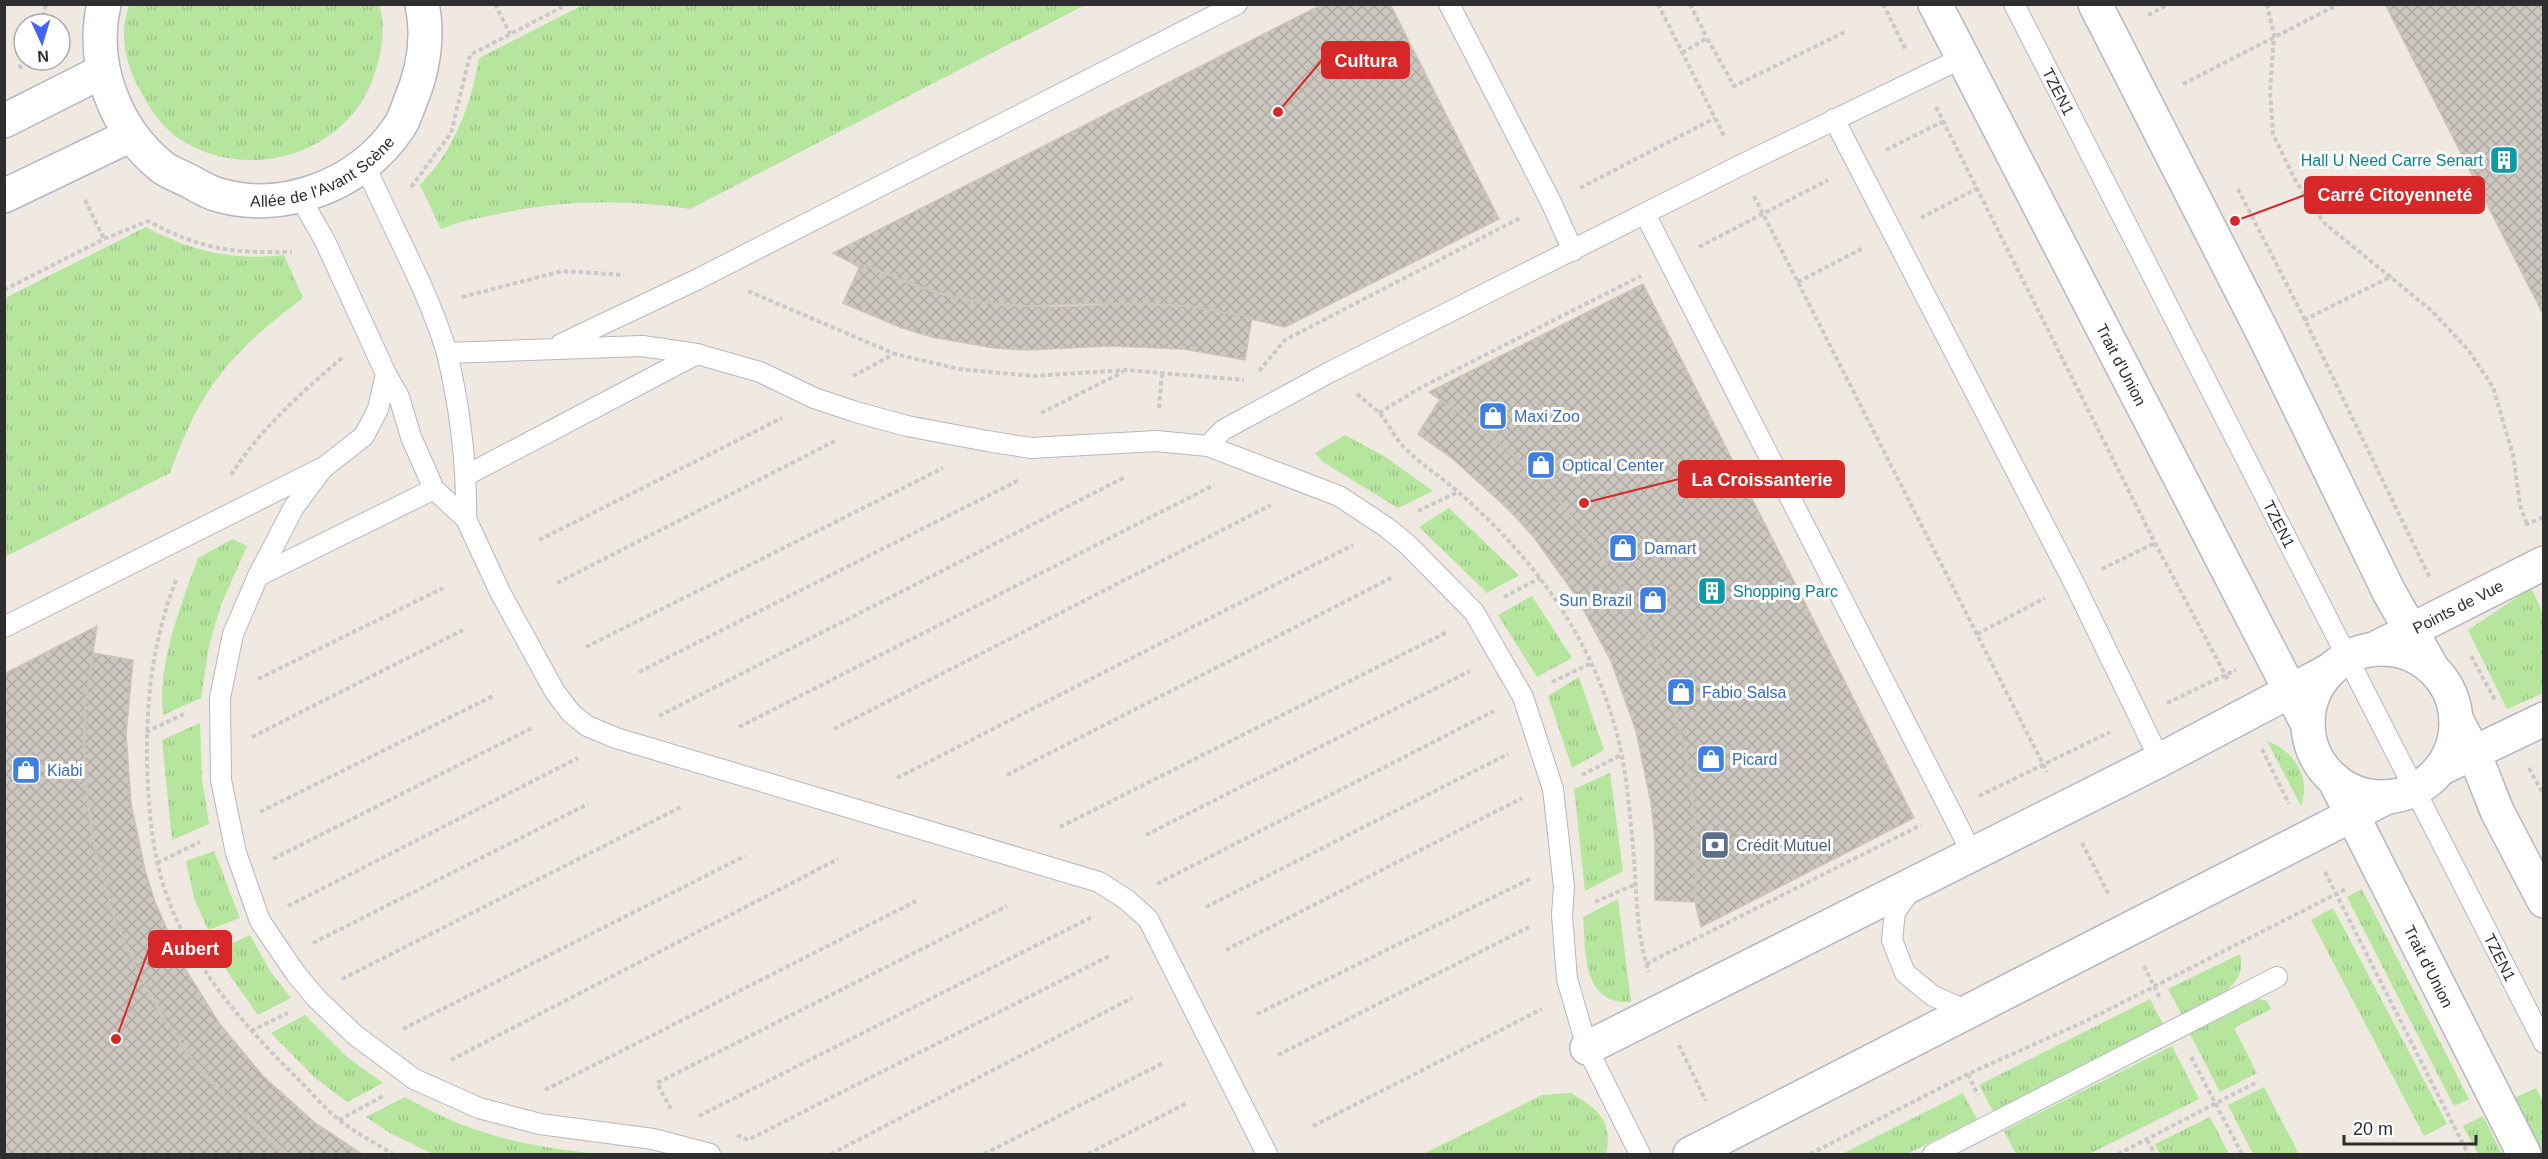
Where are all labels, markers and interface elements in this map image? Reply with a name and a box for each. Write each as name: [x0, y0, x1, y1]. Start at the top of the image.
north arrow: [12, 12, 72, 72]
callout: Cultura: [1322, 42, 1409, 78]
text: N: [37, 48, 49, 65]
text: Cultura: [1335, 51, 1398, 71]
street label: TZEN1: [2039, 65, 2077, 118]
street label: Allée de l'Avant Scène: [250, 133, 398, 210]
building icon: Hall U Need Carre Senart: [2488, 144, 2520, 176]
place label: Hall U Need Carre Senart: [2301, 152, 2484, 169]
callout: Carré Citoyenneté: [2305, 177, 2484, 213]
text: Carré Citoyenneté: [2317, 185, 2473, 205]
street label: Trait d'Union: [2093, 321, 2149, 409]
shop icon: Maxi Zoo: [1477, 400, 1509, 432]
place label: Maxi Zoo: [1514, 408, 1580, 425]
shop icon: Optical Center: [1525, 449, 1557, 481]
place label: Optical Center: [1562, 457, 1665, 474]
callout: La Croissanterie: [1679, 461, 1844, 497]
text: La Croissanterie: [1691, 470, 1833, 490]
street label: TZEN1: [2260, 498, 2298, 551]
shop icon: Damart: [1607, 532, 1639, 564]
place label: Damart: [1644, 540, 1697, 557]
building icon: Shopping Parc: [1696, 575, 1728, 607]
street label: Points de Vue: [2410, 577, 2506, 637]
place label: Shopping Parc: [1733, 583, 1838, 600]
shop icon: Sun Brazil: [1637, 584, 1669, 616]
place label: Sun Brazil: [1559, 592, 1632, 609]
shop icon: Fabio Salsa: [1665, 676, 1697, 708]
place label: Fabio Salsa: [1702, 684, 1787, 701]
shop icon: Picard: [1695, 743, 1727, 775]
place label: Picard: [1732, 751, 1777, 768]
shop icon: Kiabi: [10, 754, 42, 786]
place label: Kiabi: [47, 762, 83, 779]
bank icon: Crédit Mutuel: [1699, 829, 1731, 861]
place label: Crédit Mutuel: [1736, 837, 1831, 854]
street label: Trait d'Union: [2401, 923, 2456, 1010]
callout: Aubert: [149, 931, 231, 967]
street label: TZEN1: [2481, 931, 2519, 984]
text: Aubert: [161, 939, 219, 959]
scale bar: [2344, 1108, 2476, 1146]
text: 20 m: [2353, 1119, 2393, 1139]

